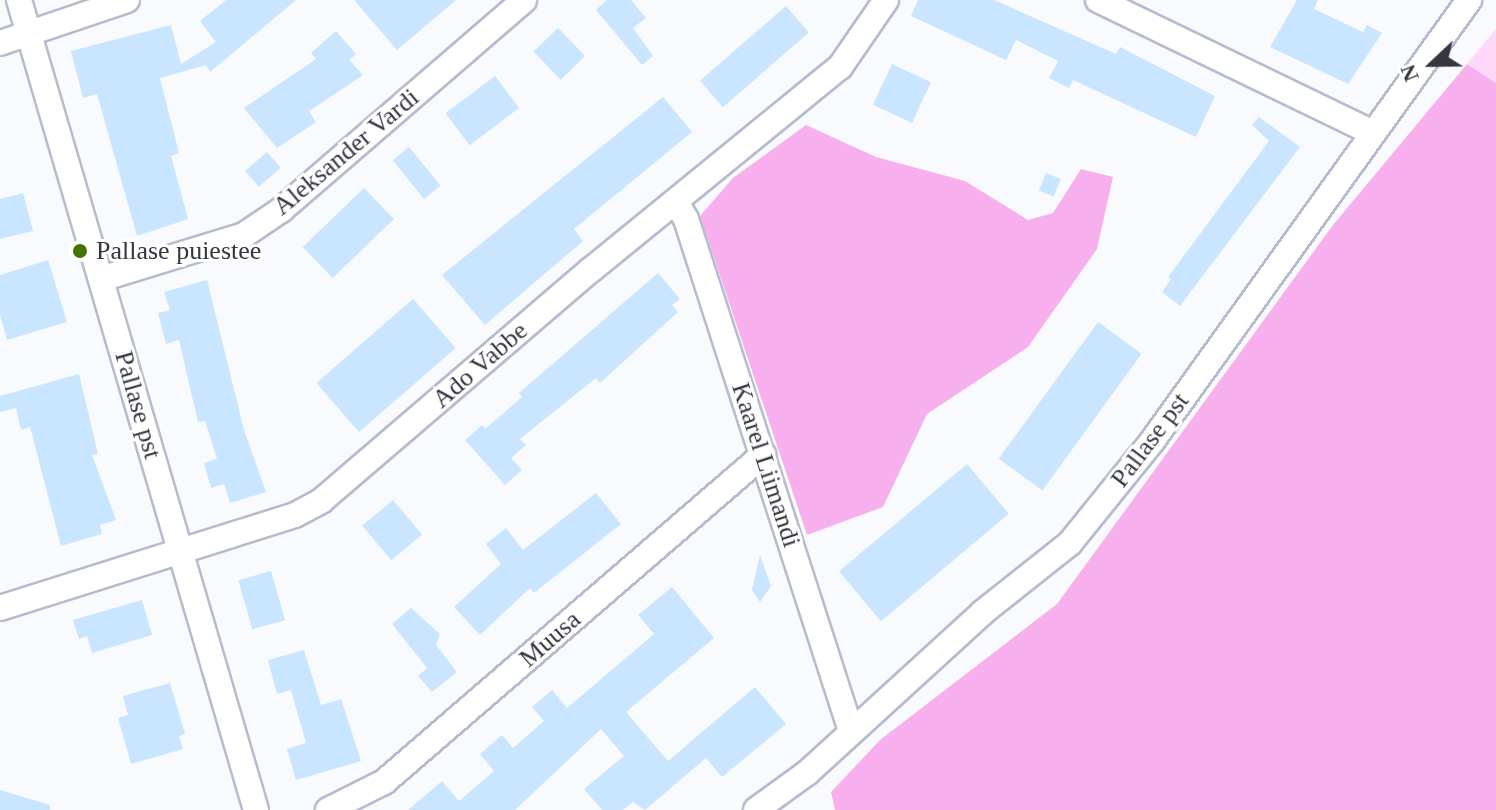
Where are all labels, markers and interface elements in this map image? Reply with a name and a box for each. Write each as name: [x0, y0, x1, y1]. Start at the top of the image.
north arrow: [1392, 24, 1472, 104]
text: N: [1395, 61, 1424, 85]
street label: Aleksander Vardi: [267, 82, 425, 222]
place label: Pallase puiestee: [96, 235, 261, 267]
marker: Pallase puiestee: [71, 242, 89, 260]
street label: Ado Vabbe: [426, 315, 534, 415]
street label: Pallase pst: [108, 348, 168, 462]
street label: Kaarel Liimandi: [725, 379, 807, 551]
street label: Pallase pst: [1104, 386, 1196, 494]
street label: Muusa: [513, 604, 587, 674]

